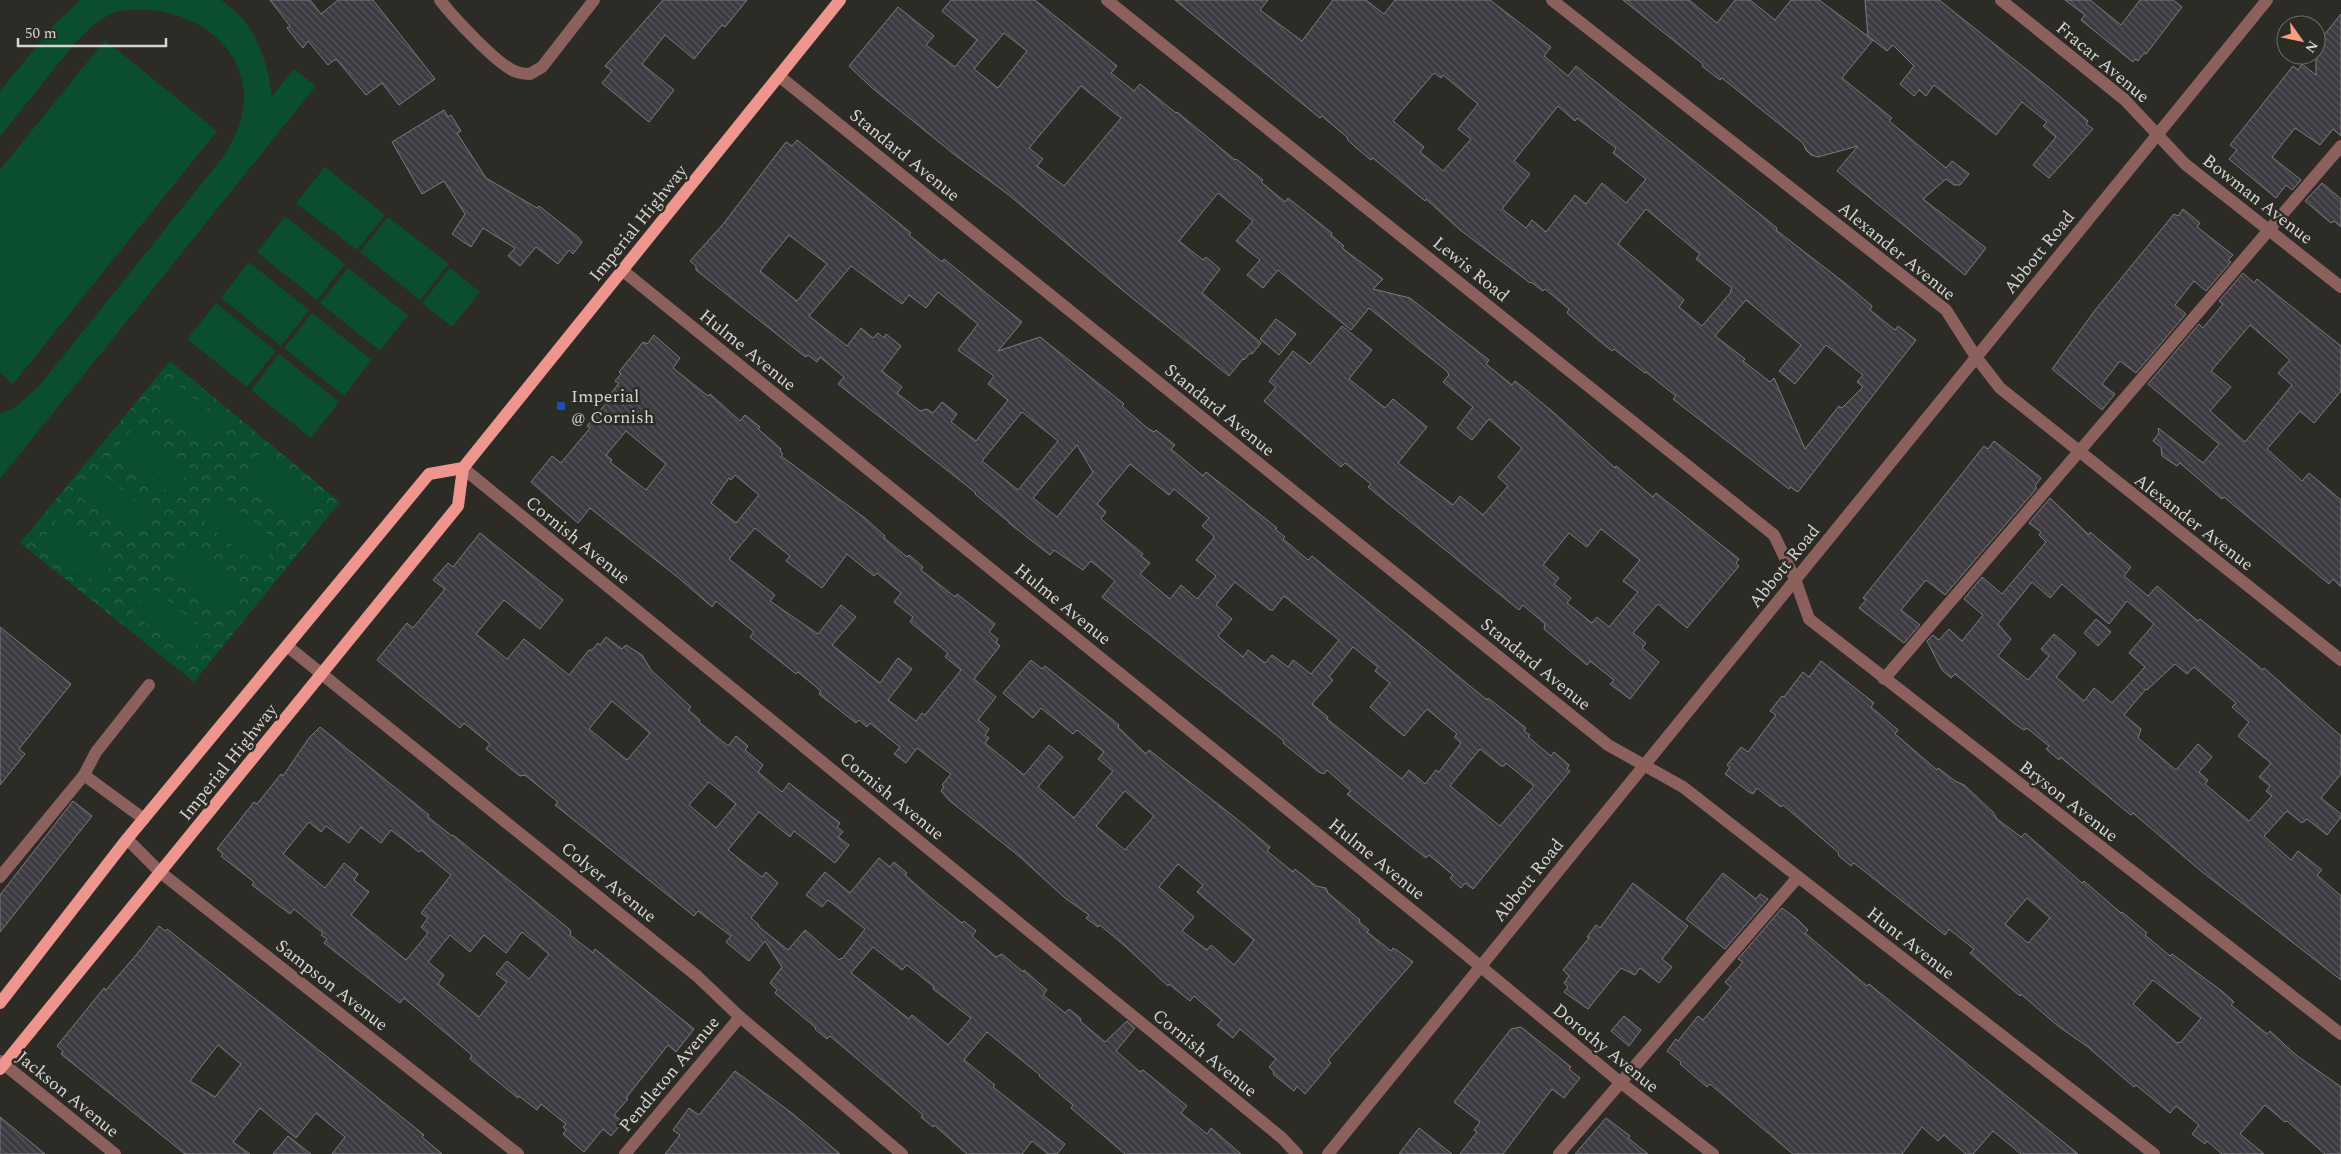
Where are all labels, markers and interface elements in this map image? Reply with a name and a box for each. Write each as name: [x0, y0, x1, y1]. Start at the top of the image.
scale bar: [18, 15, 165, 47]
street label: Fracar Avenue: [2050, 15, 2155, 110]
north arrow: [2276, 15, 2326, 65]
text: 50 m: [25, 22, 57, 45]
text: N: [2300, 36, 2323, 57]
street label: Standard Avenue: [844, 102, 966, 208]
street label: Bowman Avenue: [2197, 148, 2319, 251]
street label: Imperial Highway: [583, 158, 695, 288]
street label: Alexander Avenue: [1832, 195, 1962, 308]
street label: Abbott Road: [1997, 205, 2082, 300]
street label: Lewis Road: [1426, 230, 1515, 309]
street label: Hulme Avenue: [693, 303, 802, 398]
street label: Standard Avenue: [1159, 357, 1281, 463]
place label: Imperial @ Cornish: [571, 383, 654, 431]
marker: Imperial @ Cornish: [555, 400, 567, 412]
street label: Alexander Avenue: [2128, 467, 2259, 578]
street label: Cornish Avenue: [519, 490, 636, 591]
street label: Abbott Road: [1742, 519, 1827, 614]
street label: Hulme Avenue: [1008, 557, 1117, 652]
street label: Standard Avenue: [1475, 611, 1597, 717]
street label: Imperial Highway: [173, 697, 285, 827]
street label: Cornish Avenue: [833, 746, 950, 847]
street label: Bryson Avenue: [2013, 754, 2124, 849]
street label: Hulme Avenue: [1322, 812, 1431, 907]
street label: Abbott Road: [1486, 833, 1571, 928]
street label: Colyer Avenue: [555, 835, 662, 930]
street label: Hunt Avenue: [1861, 900, 1961, 986]
street label: Sampson Avenue: [270, 933, 394, 1038]
street label: Dorothy Avenue: [1547, 997, 1665, 1100]
street label: Cornish Avenue: [1146, 1003, 1263, 1104]
street label: Pendleton Avenue: [612, 1010, 726, 1138]
street label: Jackson Avenue: [10, 1044, 125, 1144]

